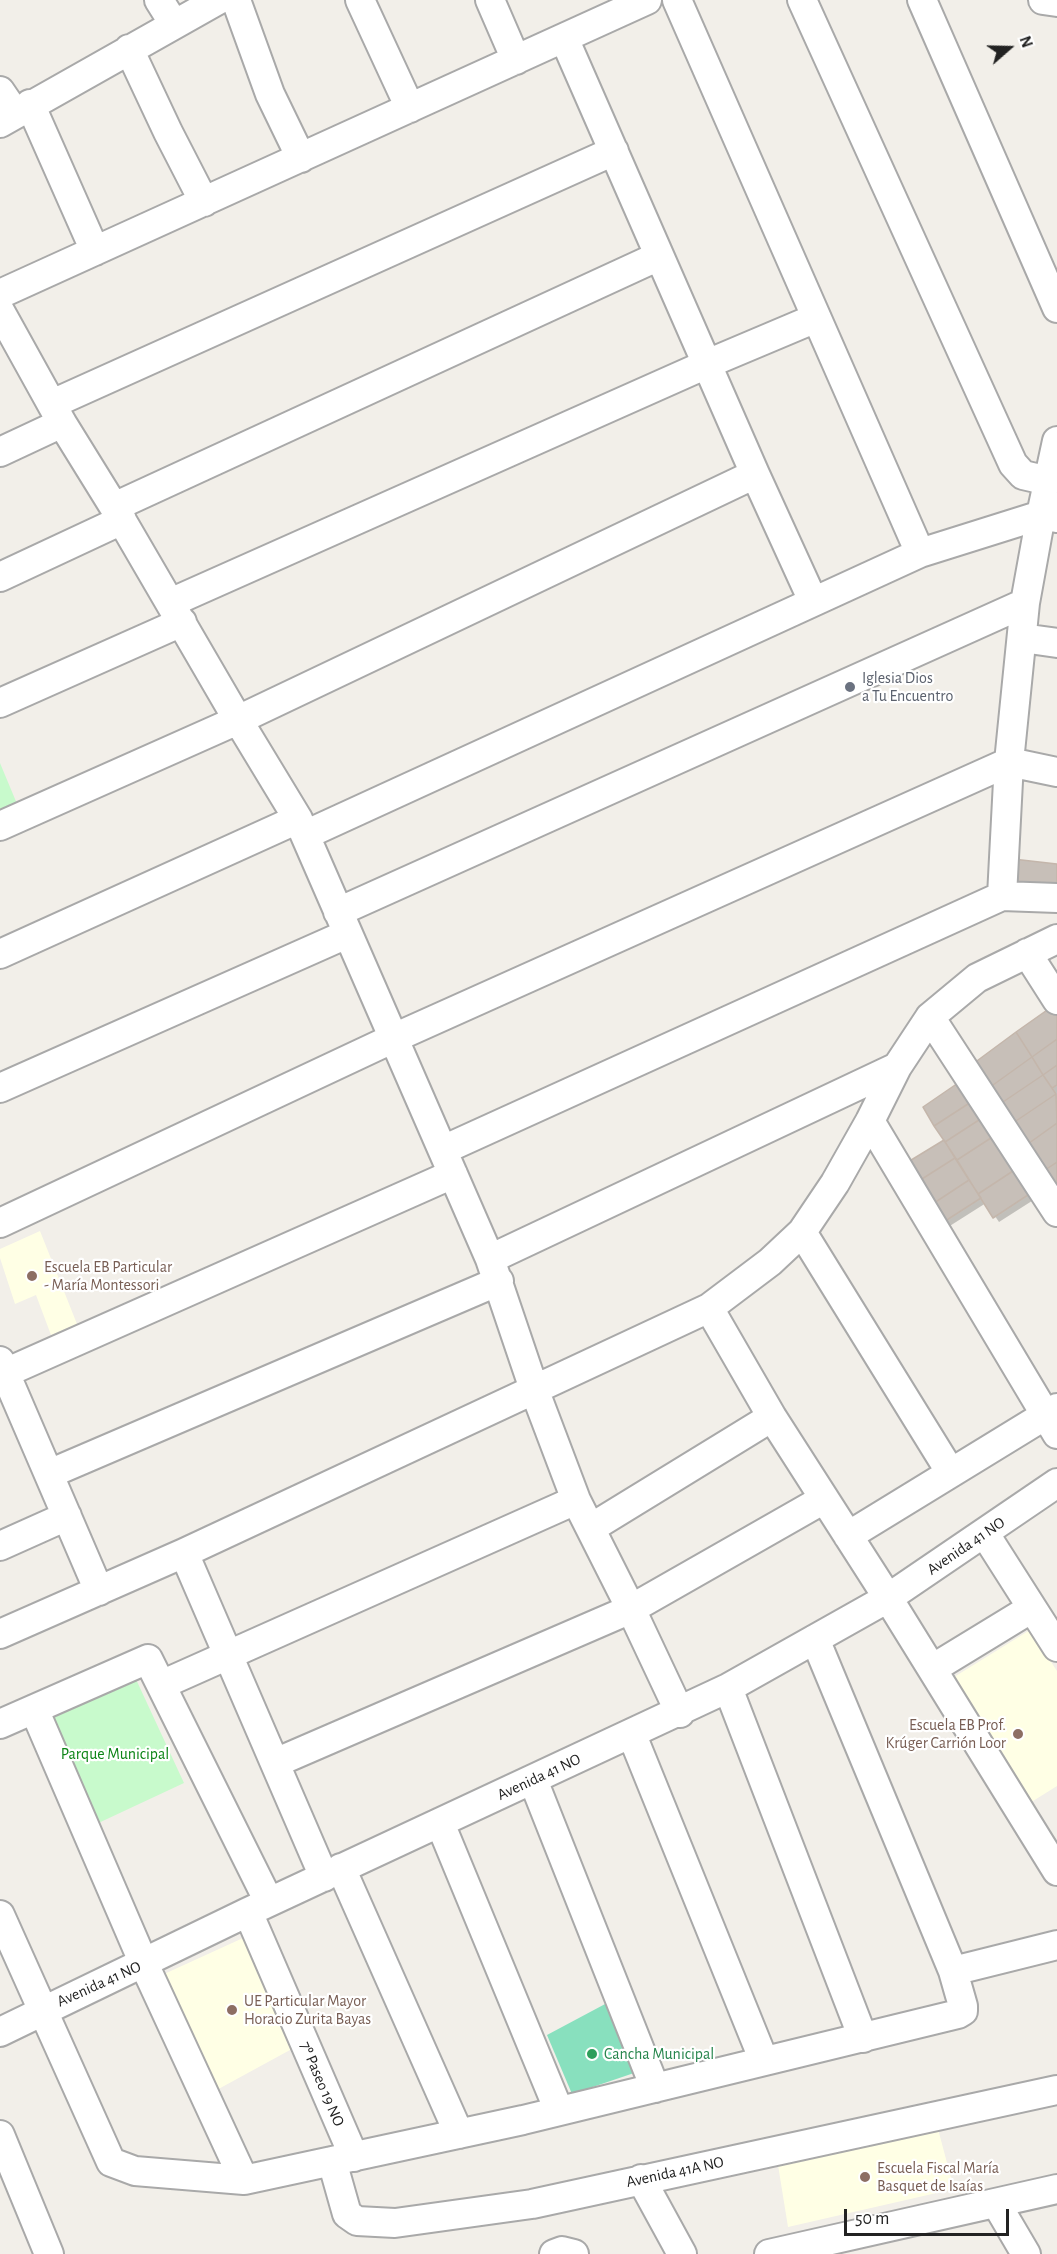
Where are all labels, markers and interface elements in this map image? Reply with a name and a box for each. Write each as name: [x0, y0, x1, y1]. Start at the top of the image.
north arrow: [979, 18, 1039, 78]
text: N: [1016, 34, 1035, 50]
place label: Iglesia Dios a Tu Encuentro: [862, 668, 953, 706]
marker: Iglesia Dios a Tu Encuentro: [843, 680, 857, 694]
place label: Escuela EB Particular - María Montessori: [44, 1257, 172, 1295]
marker: Escuela EB Particular - María Montessori: [25, 1269, 39, 1283]
street label: Avenida 41 NO: [923, 1513, 1009, 1579]
place label: Escuela EB Prof. Krúger Carrión Loor: [886, 1715, 1006, 1753]
marker: Escuela EB Prof. Krúger Carrión Loor: [1011, 1727, 1025, 1741]
park label: Parque Municipal: [61, 1744, 169, 1764]
street label: Avenida 41 NO: [494, 1749, 584, 1805]
street label: Avenida 41 NO: [54, 1957, 144, 2011]
place label: UE Particular Mayor Horacio Zurita Bayas: [244, 1991, 371, 2029]
marker: UE Particular Mayor Horacio Zurita Bayas: [225, 2003, 239, 2017]
street label: 7º Paseo 19 NO: [296, 2039, 348, 2129]
place label: Cancha Municipal: [604, 2044, 714, 2064]
marker: Cancha Municipal: [585, 2047, 599, 2061]
street label: Avenida 41A NO: [624, 2152, 726, 2192]
place label: Escuela Fiscal María Basquet de Isaías: [877, 2158, 999, 2196]
marker: Escuela Fiscal María Basquet de Isaías: [858, 2170, 872, 2184]
scale bar: [847, 2197, 1012, 2235]
text: 50 m: [855, 2210, 889, 2228]

